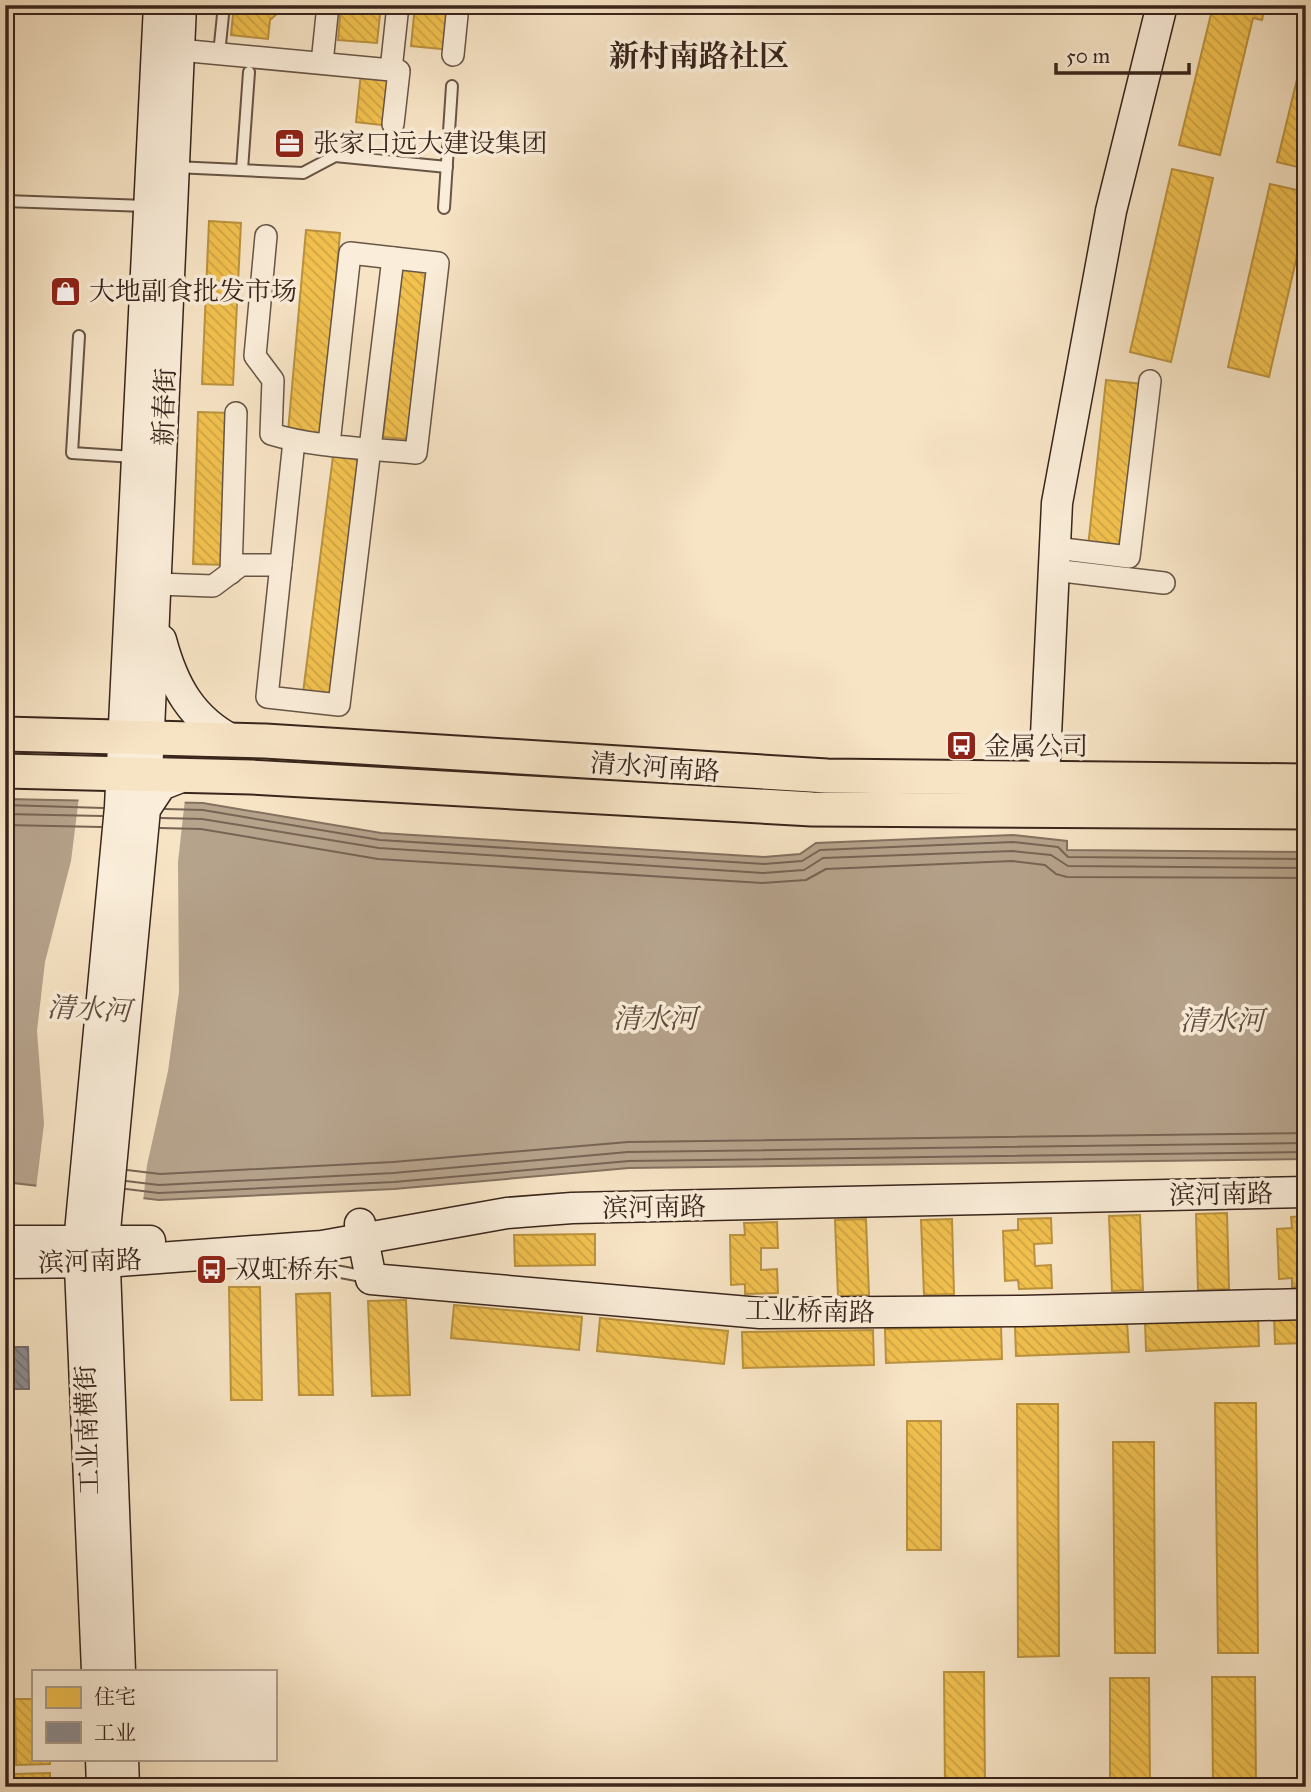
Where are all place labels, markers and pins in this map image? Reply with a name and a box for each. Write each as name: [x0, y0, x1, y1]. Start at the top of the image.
office icon: 张家口远大建设集团: [273, 126, 307, 160]
place label: 张家口远大建设集团: [313, 127, 547, 159]
shop icon: 大地副食批发市场: [49, 274, 83, 308]
place label: 大地副食批发市场: [89, 275, 297, 307]
bus stop icon: 金属公司: [944, 729, 978, 763]
place label: 金属公司: [984, 730, 1088, 762]
bus stop icon: 双虹桥东: [195, 1252, 229, 1286]
place label: 双虹桥东: [235, 1253, 339, 1285]

